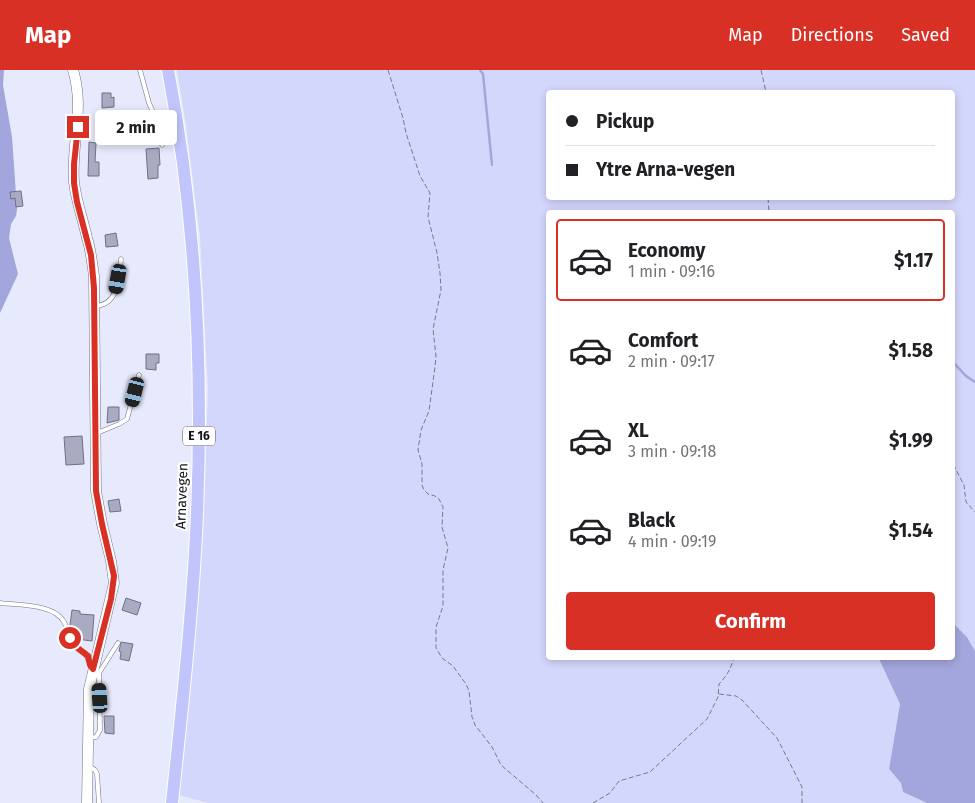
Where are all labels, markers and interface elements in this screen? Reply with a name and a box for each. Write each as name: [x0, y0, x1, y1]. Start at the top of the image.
text: Map: [25, 21, 71, 49]
text: Map: [728, 24, 763, 46]
text: Directions: [791, 24, 873, 46]
text: Saved: [901, 24, 950, 46]
callout: 2 min: [96, 110, 178, 144]
text: Pickup: [596, 110, 654, 133]
route end: [67, 116, 89, 138]
text: 2 min: [116, 118, 156, 137]
text: Ytre Arna-vegen: [596, 158, 735, 181]
icon: car: [568, 238, 613, 283]
text: Economy: [628, 239, 705, 262]
text: $1.17: [894, 249, 933, 272]
text: 1 min · 09:16: [628, 262, 715, 281]
car: [108, 263, 127, 295]
icon: car: [568, 328, 613, 373]
text: Comfort: [628, 329, 698, 352]
text: $1.58: [888, 339, 933, 362]
text: 2 min · 09:17: [628, 352, 714, 371]
car: [124, 376, 145, 408]
icon: car: [568, 418, 613, 463]
text: XL: [628, 419, 649, 442]
road number: E 16: [183, 426, 215, 446]
text: $1.99: [889, 429, 933, 452]
text: 3 min · 09:18: [628, 442, 716, 461]
street label: Arnavegen: [172, 463, 192, 529]
icon: car: [568, 508, 613, 553]
text: Black: [628, 509, 675, 532]
text: $1.54: [889, 519, 933, 542]
text: 4 min · 09:19: [628, 532, 716, 551]
button: Confirm: [566, 592, 935, 650]
route start: [59, 627, 81, 649]
car: [91, 683, 108, 713]

